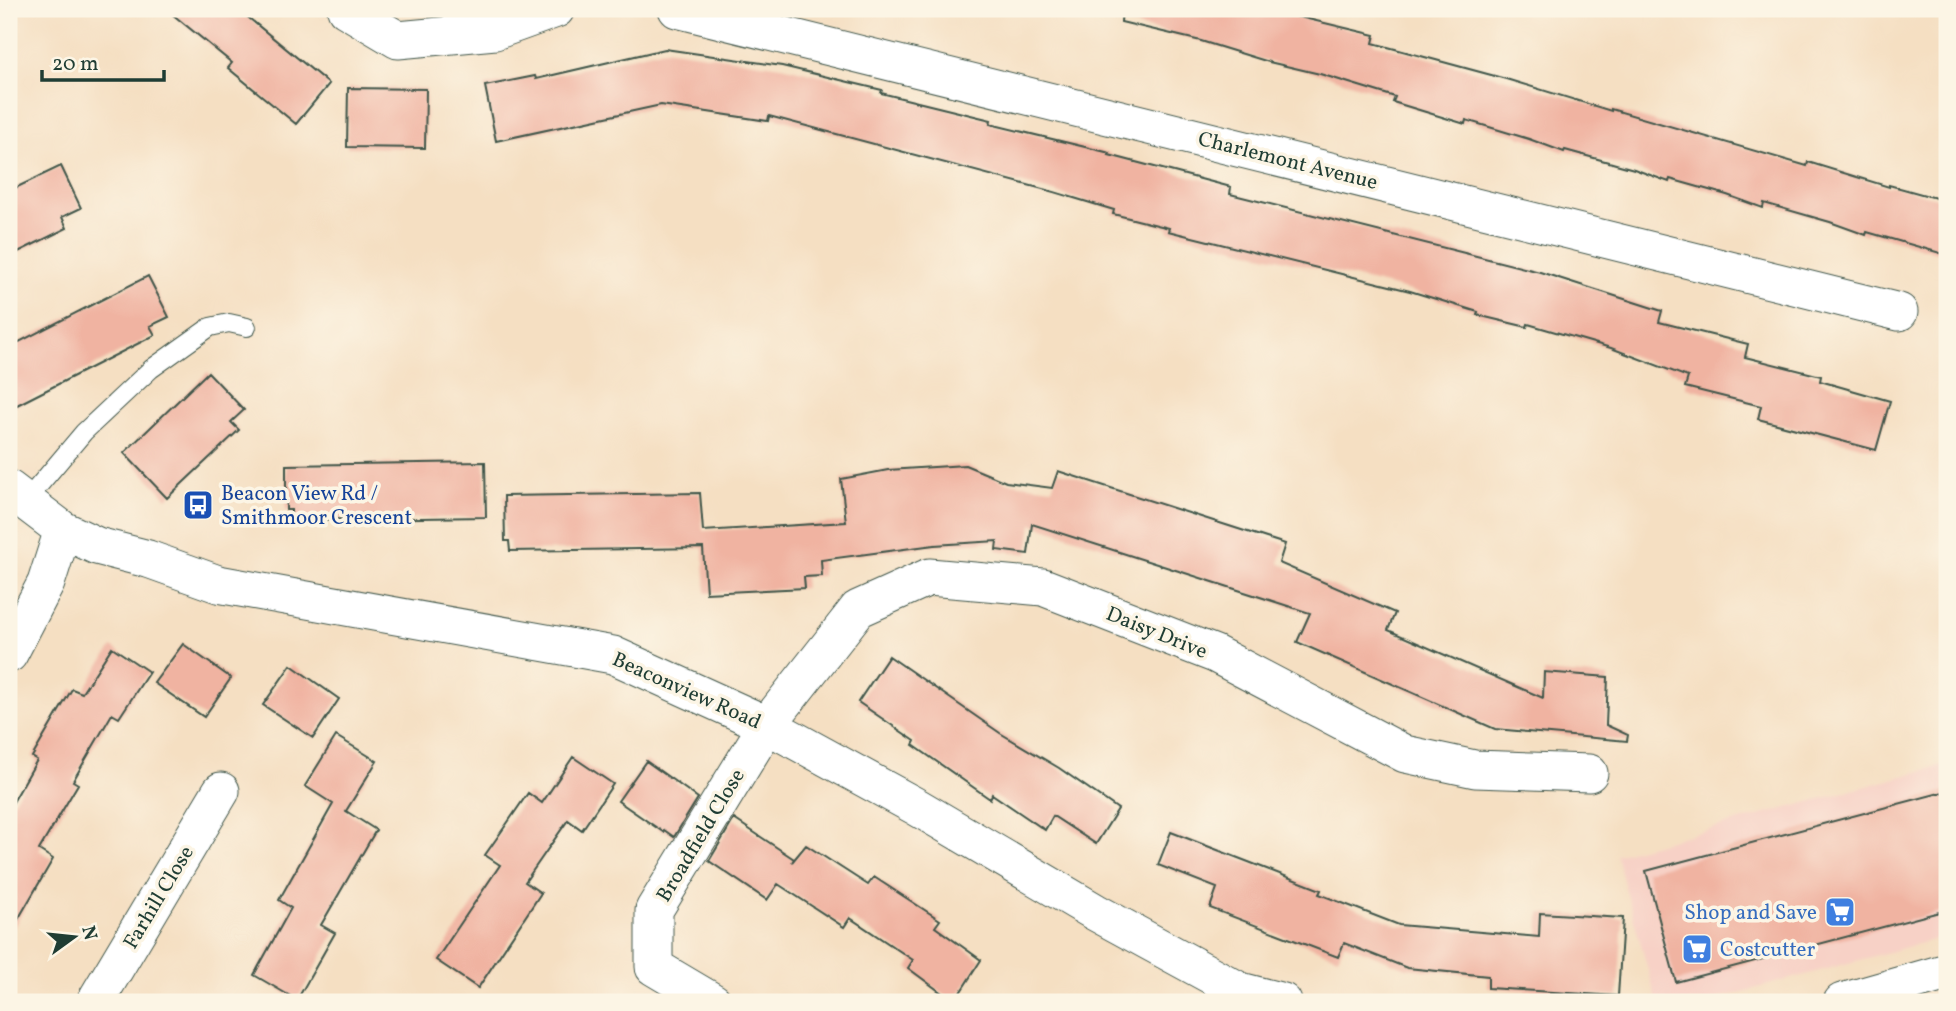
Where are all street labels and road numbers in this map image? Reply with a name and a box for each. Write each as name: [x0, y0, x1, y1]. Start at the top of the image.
street label: Charlemont Avenue: [1195, 125, 1381, 198]
street label: Daisy Drive: [1101, 600, 1211, 667]
street label: Beaconview Road: [607, 646, 765, 737]
street label: Broadfield Close: [650, 764, 753, 908]
street label: Farhill Close: [117, 841, 202, 955]

